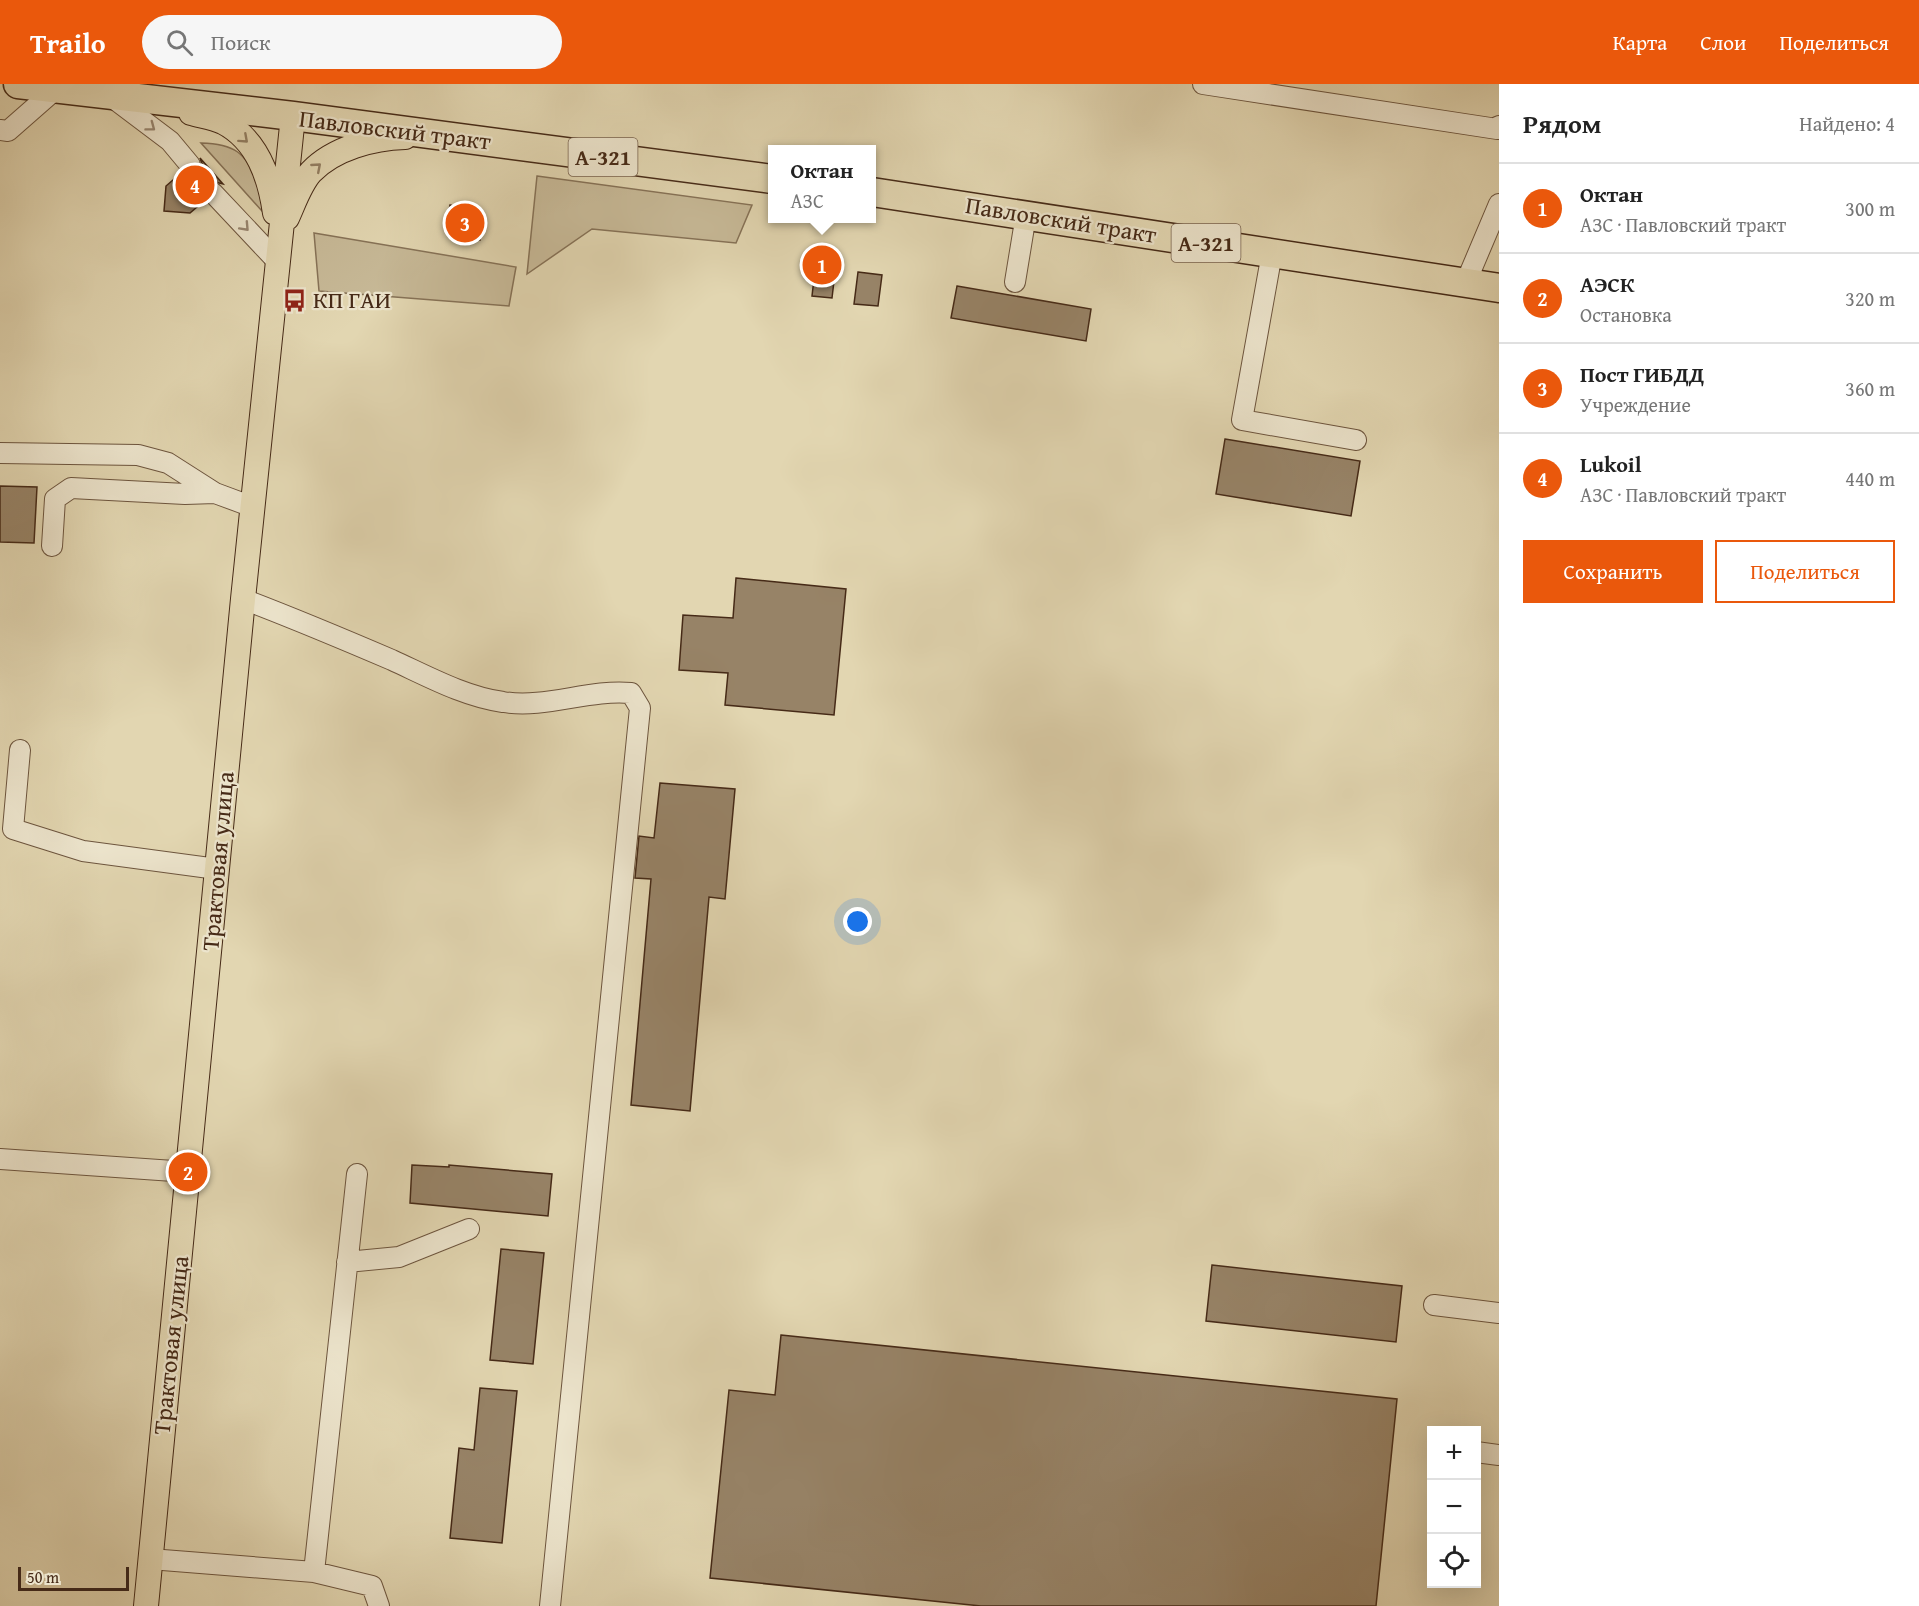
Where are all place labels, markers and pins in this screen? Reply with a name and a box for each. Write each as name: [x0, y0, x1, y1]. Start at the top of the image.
pin: 4: [176, 162, 214, 208]
pin: 3: [446, 200, 484, 246]
pin: 1: [802, 242, 842, 288]
place label: КП ГАИ: [313, 282, 391, 317]
bus stop icon: КП ГАИ: [282, 287, 308, 313]
pin: 2: [168, 1150, 207, 1194]

